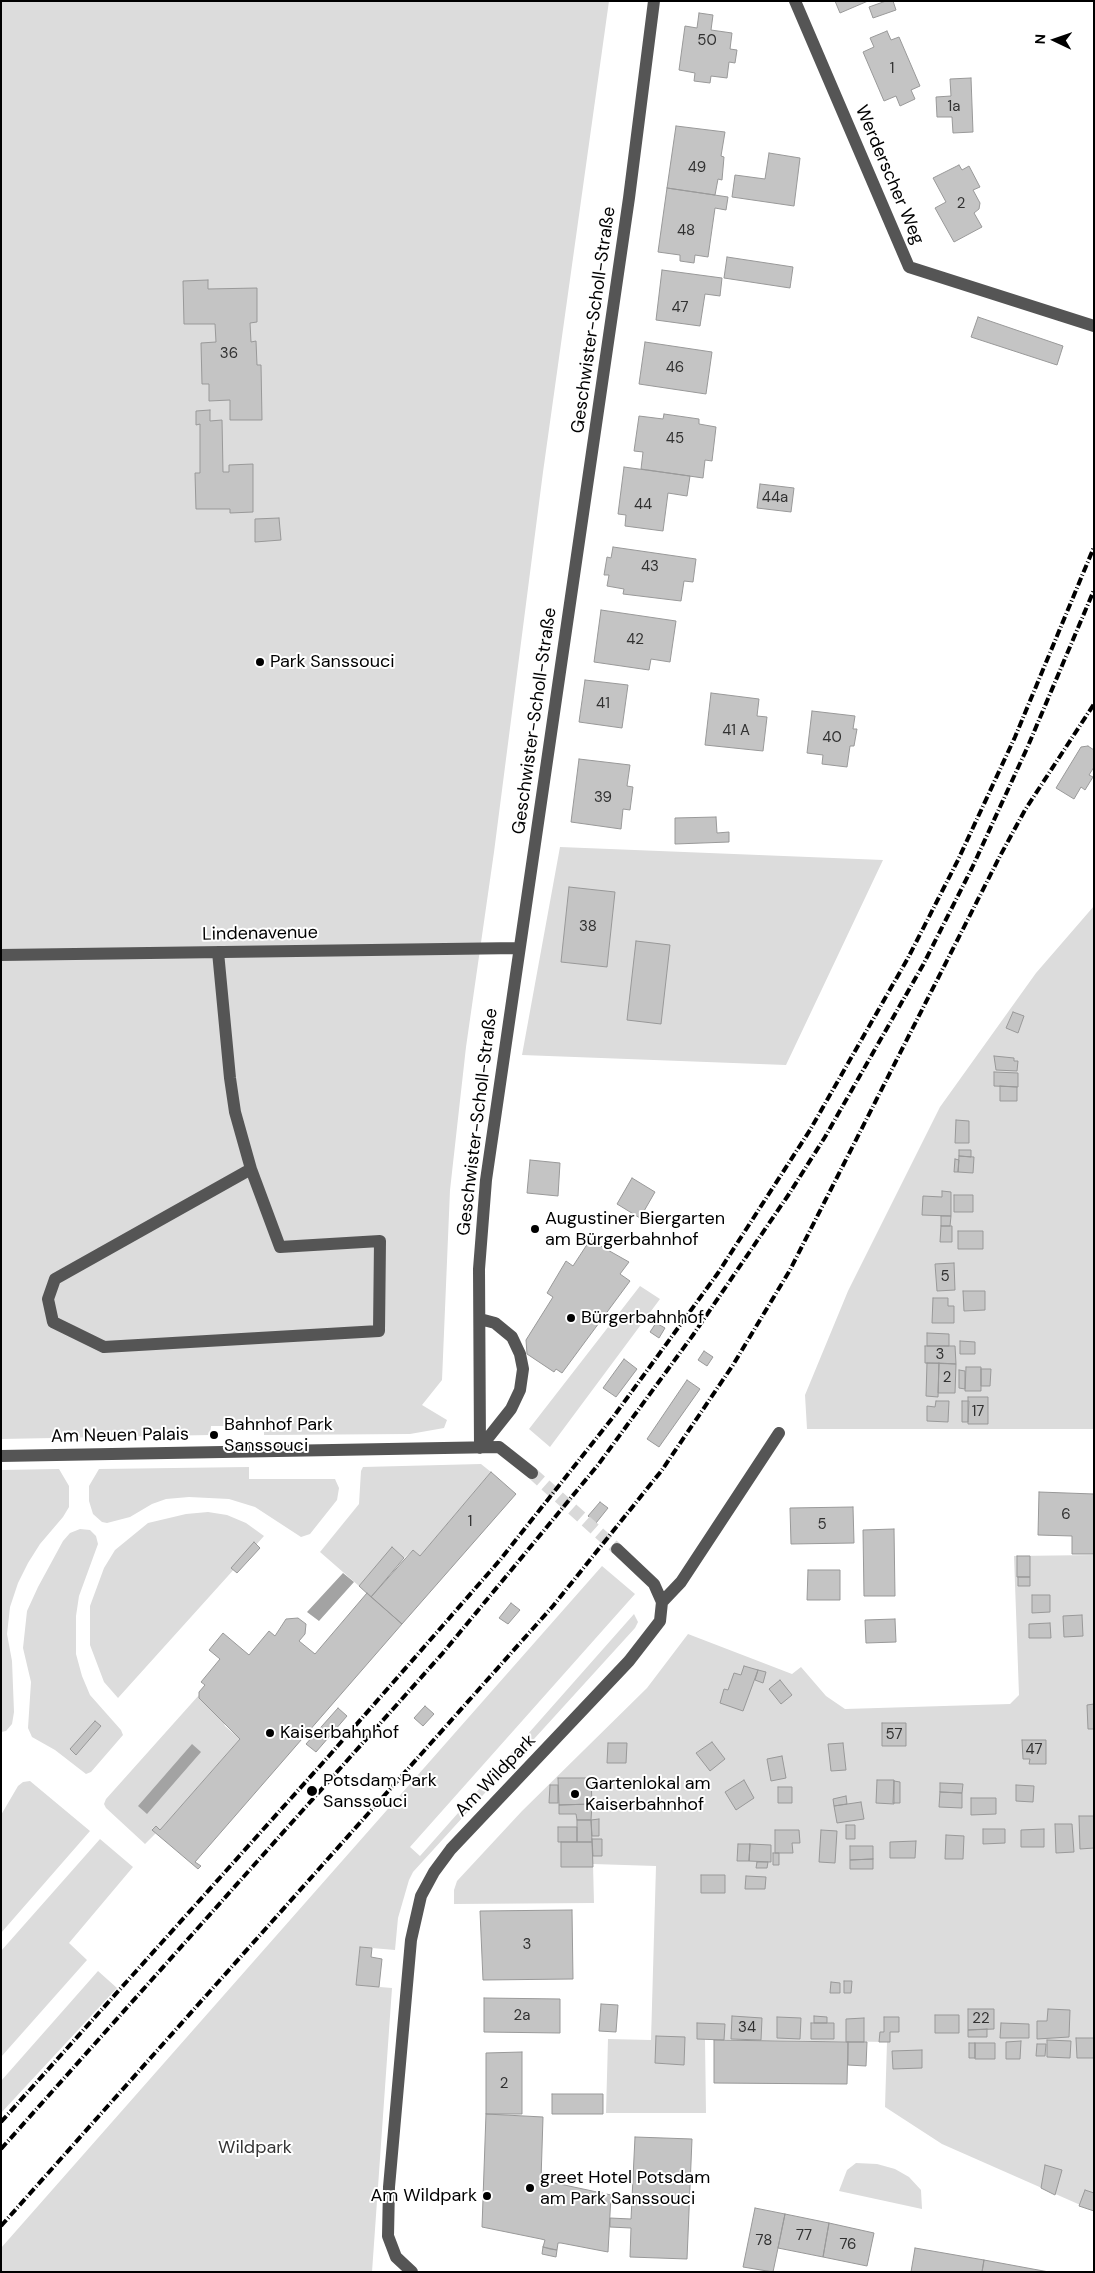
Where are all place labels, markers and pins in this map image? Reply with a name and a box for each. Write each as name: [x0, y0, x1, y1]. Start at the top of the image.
place label: Park Sanssouci: [270, 651, 395, 673]
marker: Park Sanssouci: [254, 656, 266, 668]
place label: Augustiner Biergarten am Bürgerbahnhof: [545, 1208, 725, 1250]
marker: Augustiner Biergarten am Bürgerbahnhof: [529, 1223, 541, 1235]
place label: Bürgerbahnhof: [581, 1307, 704, 1329]
marker: Bürgerbahnhof: [565, 1312, 577, 1324]
place label: Bahnhof Park Sanssouci: [224, 1414, 333, 1456]
marker: Bahnhof Park Sanssouci: [208, 1429, 220, 1441]
place label: Kaiserbahnhof: [280, 1722, 399, 1744]
marker: Kaiserbahnhof: [264, 1727, 276, 1739]
place label: Potsdam Park Sanssouci: [323, 1770, 437, 1812]
place label: Gartenlokal am Kaiserbahnhof: [585, 1773, 711, 1816]
marker: Potsdam Park Sanssouci: [305, 1784, 319, 1798]
marker: Gartenlokal am Kaiserbahnhof: [569, 1788, 581, 1800]
place label: greet Hotel Potsdam am Park Sanssouci: [540, 2167, 710, 2210]
marker: greet Hotel Potsdam am Park Sanssouci: [524, 2182, 536, 2194]
place label: Am Wildpark: [370, 2185, 477, 2207]
marker: Am Wildpark: [481, 2190, 493, 2202]

